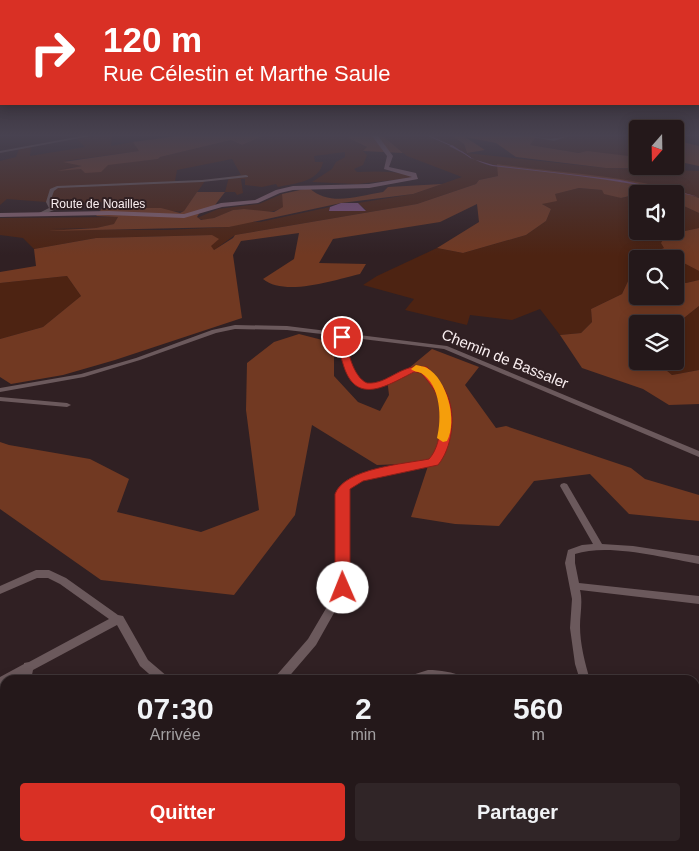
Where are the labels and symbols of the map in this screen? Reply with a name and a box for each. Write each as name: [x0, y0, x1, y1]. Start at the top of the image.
north arrow: [629, 120, 684, 175]
street label: Route de Noailles: [51, 197, 145, 211]
pin: [321, 316, 363, 358]
street label: Chemin de Bassaler: [439, 325, 571, 392]
position arrow: [316, 561, 368, 613]

